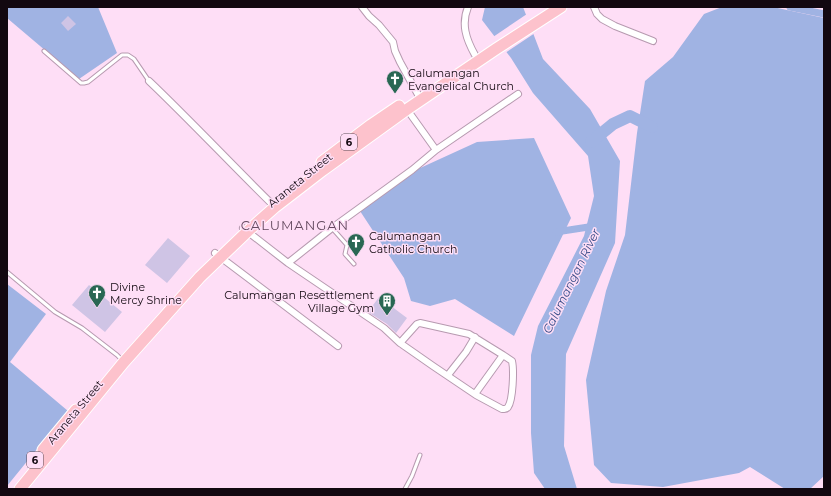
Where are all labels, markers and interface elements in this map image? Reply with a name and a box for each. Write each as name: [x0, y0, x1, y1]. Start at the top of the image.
place label: Calumangan Evangelical Church: [408, 66, 514, 93]
church icon: Calumangan Evangelical Church: [385, 69, 405, 94]
road number: 6: [341, 134, 357, 150]
street label: Araneta Street: [265, 149, 336, 210]
district label: CALUMANGAN: [241, 217, 349, 233]
water label: Calumangan River: [539, 226, 603, 336]
place label: Calumangan Catholic Church: [369, 229, 457, 256]
church icon: Calumangan Catholic Church: [346, 232, 366, 257]
place label: Divine Mercy Shrine: [110, 280, 182, 307]
church icon: Divine Mercy Shrine: [87, 283, 107, 308]
place label: Calumangan Resettlement Village Gym: [224, 288, 375, 315]
building icon: Calumangan Resettlement Village Gym: [377, 291, 397, 316]
street label: Araneta Street: [44, 377, 106, 447]
road number: 6: [27, 452, 43, 468]

